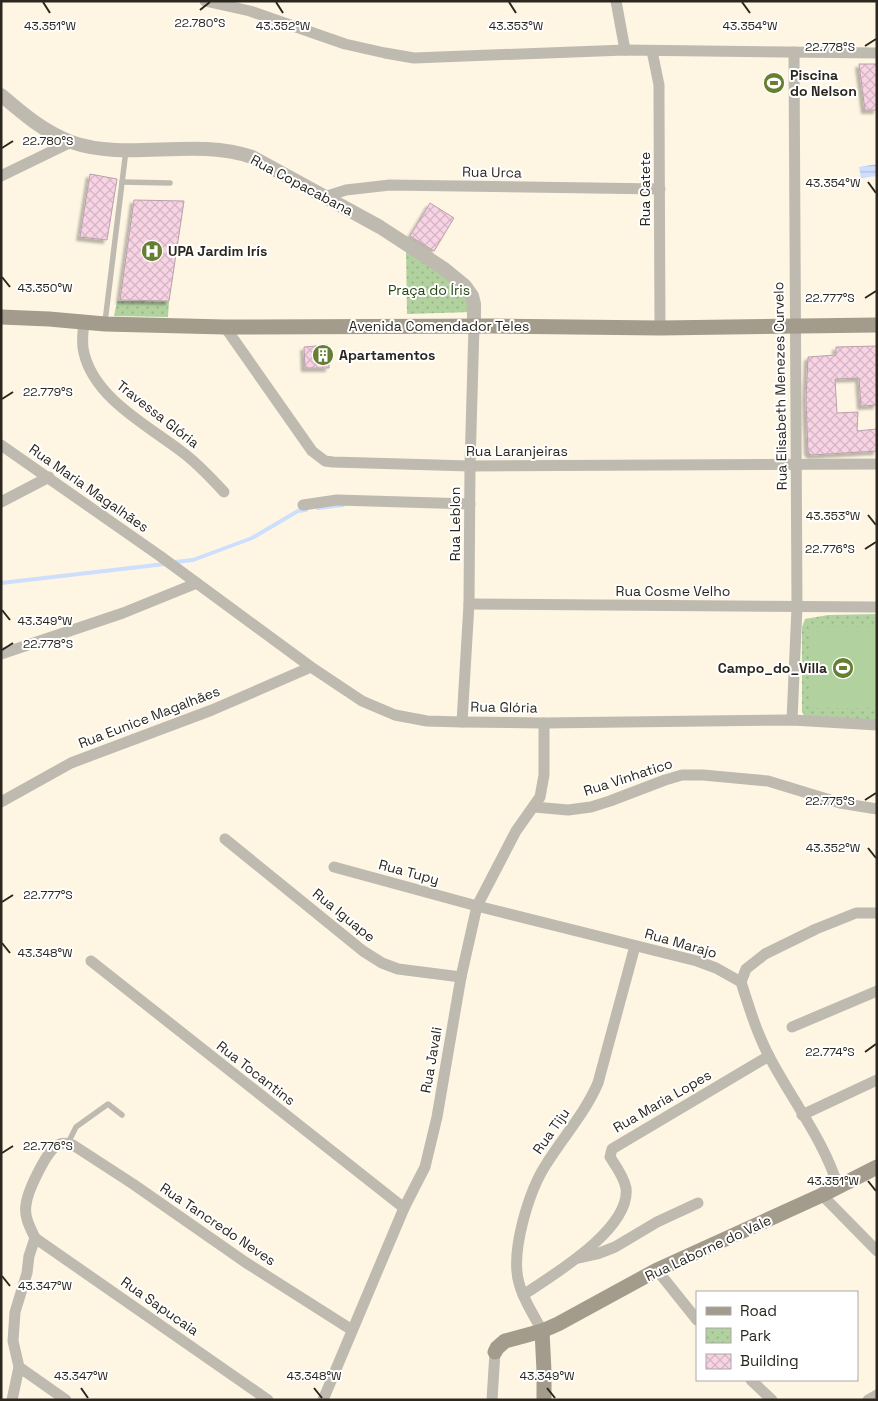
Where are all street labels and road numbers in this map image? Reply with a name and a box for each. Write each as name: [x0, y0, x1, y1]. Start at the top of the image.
street label: Rua Copacabana: [248, 150, 356, 220]
street label: Rua Catete: [636, 152, 654, 226]
street label: Rua Urca: [462, 162, 522, 182]
street label: Rua Elisabeth Menezes Curvelo: [769, 282, 791, 490]
street label: Avenida Comendador Teles: [349, 317, 529, 335]
street label: Travessa Glória: [113, 376, 203, 452]
street label: Rua Maria Magalhães: [26, 440, 152, 536]
street label: Rua Laranjeiras: [466, 442, 568, 460]
street label: Rua Leblon: [446, 487, 464, 561]
street label: Rua Cosme Velho: [616, 582, 730, 600]
street label: Rua Eunice Magalhães: [76, 682, 222, 752]
street label: Rua Glória: [470, 697, 538, 717]
street label: Rua Vinhatico: [581, 754, 675, 800]
street label: Rua Tupy: [377, 855, 441, 889]
street label: Rua Iguape: [309, 884, 379, 946]
street label: Rua Marajo: [643, 924, 719, 962]
street label: Rua Javali: [416, 1025, 446, 1095]
street label: Rua Tocantins: [213, 1037, 299, 1109]
street label: Rua Maria Lopes: [610, 1066, 714, 1136]
street label: Rua Tiju: [529, 1104, 573, 1158]
street label: Rua Tancredo Neves: [157, 1179, 279, 1269]
street label: Rua Laborne do Vale: [642, 1211, 774, 1285]
street label: Rua Sapucaia: [117, 1272, 203, 1340]

